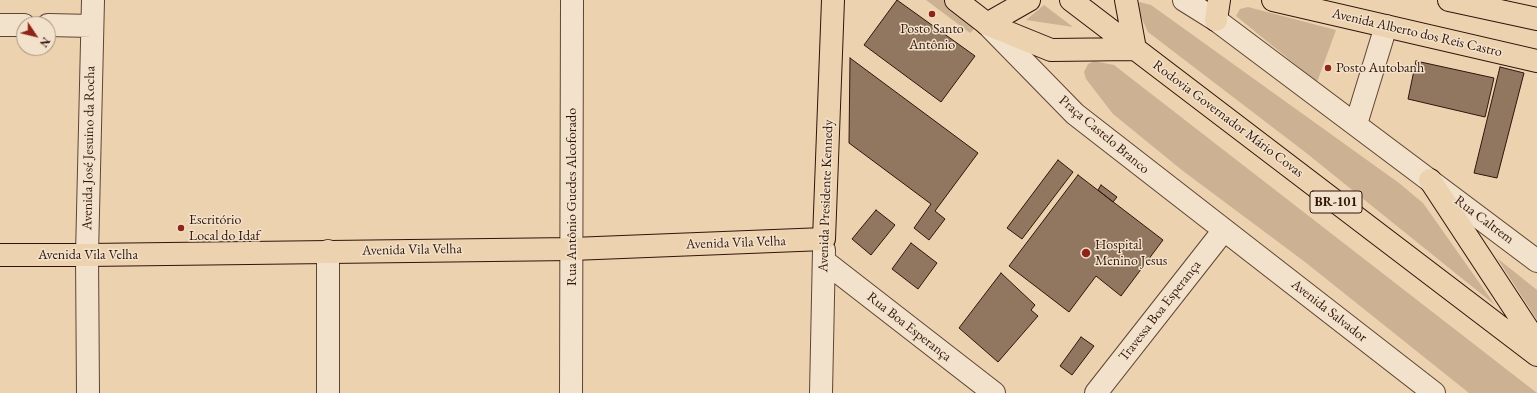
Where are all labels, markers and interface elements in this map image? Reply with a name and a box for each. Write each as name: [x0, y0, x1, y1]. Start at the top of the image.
street label: Avenida Alberto dos Reis Castro: [1330, 5, 1504, 61]
marker: Posto Santo Antônio: [927, 9, 937, 19]
north arrow: [16, 16, 56, 56]
place label: Posto Santo Antônio: [900, 21, 964, 54]
text: N: [37, 35, 53, 50]
street label: Rodovia Governador Mário Covas: [1149, 57, 1307, 181]
place label: Posto Autobanh: [1336, 60, 1424, 76]
marker: Posto Autobanh: [1323, 63, 1333, 73]
street label: Avenida José Jesuino da Rocha: [79, 66, 99, 230]
street label: Praça Castelo Branco: [1055, 92, 1153, 178]
street label: Rua Antônio Guedes Alcoforado: [564, 108, 580, 286]
street label: Avenida Presidente Kennedy: [815, 119, 837, 273]
road number: BR-101: [1310, 191, 1362, 213]
street label: Rua Caltrem: [1451, 192, 1517, 248]
place label: Escritório Local do Idaf: [189, 212, 260, 244]
marker: Escritório Local do Idaf: [176, 223, 186, 233]
street label: Avenida Vila Velha: [686, 233, 786, 253]
place label: Hospital Menino Jesus: [1095, 237, 1167, 270]
street label: Avenida Vila Velha: [362, 241, 462, 259]
street label: Avenida Vila Velha: [38, 247, 138, 263]
marker: Hospital Menino Jesus: [1080, 247, 1092, 259]
street label: Travessa Boa Esperança: [1115, 257, 1205, 365]
street label: Avenida Salvador: [1288, 276, 1370, 346]
street label: Rua Boa Esperança: [863, 289, 955, 365]

